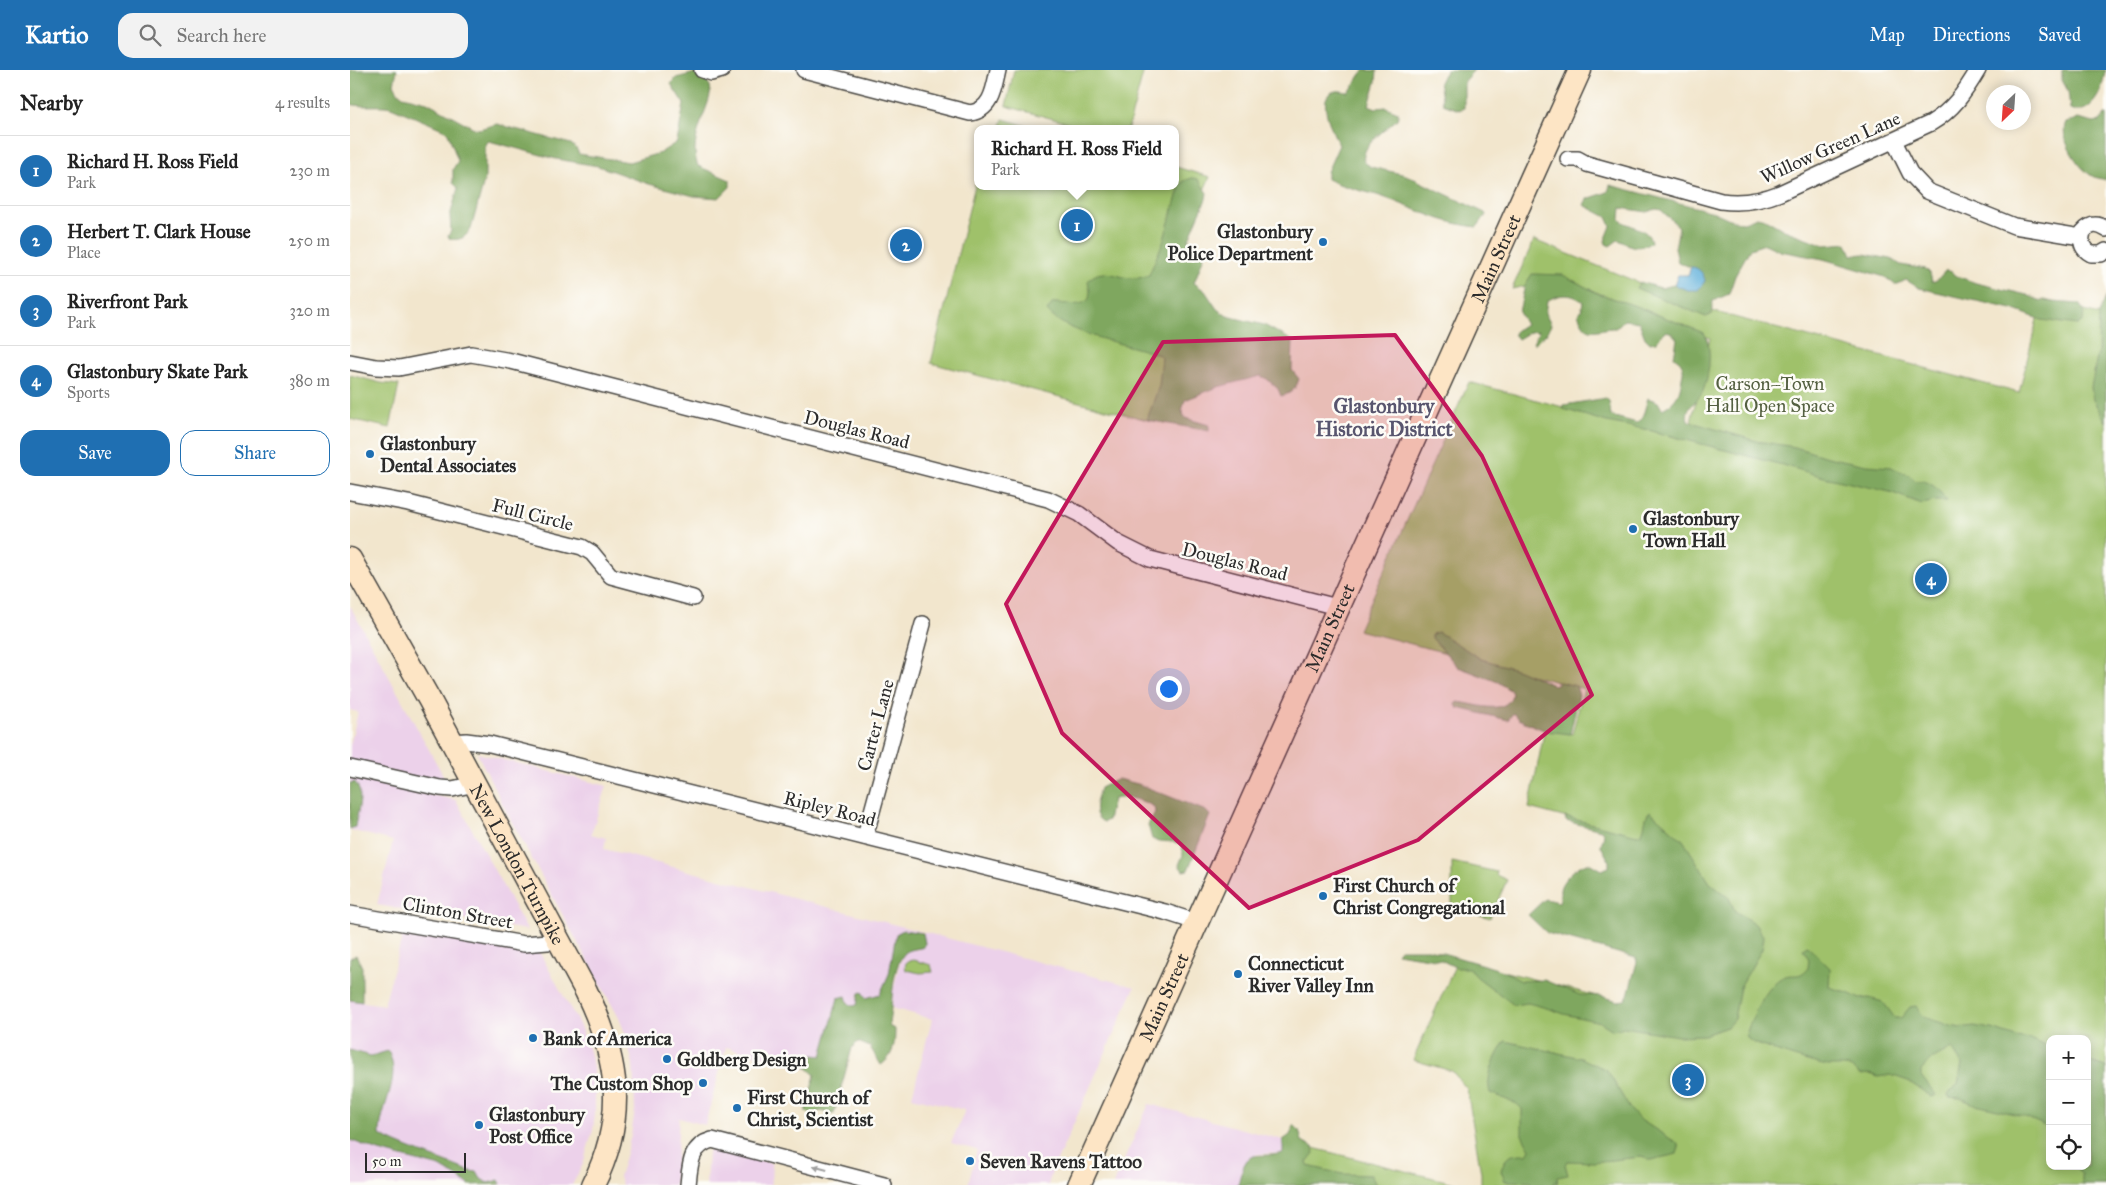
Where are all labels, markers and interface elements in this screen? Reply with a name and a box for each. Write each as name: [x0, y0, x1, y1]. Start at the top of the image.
search box: [118, 13, 468, 58]
text: Kartio: [25, 20, 88, 50]
icon: search: [136, 21, 164, 49]
text: Search here: [176, 24, 266, 47]
text: Map: [1869, 24, 1905, 46]
text: Directions: [1933, 24, 2010, 46]
text: Saved: [2038, 24, 2081, 46]
north arrow: [1986, 85, 2031, 130]
text: Nearby: [20, 90, 83, 116]
text: 4 results: [275, 93, 330, 112]
street label: Willow Green Lane: [1757, 106, 1904, 189]
popup: [974, 125, 1179, 190]
text: Richard H. Ross Field: [991, 137, 1162, 160]
text: Richard H. Ross Field: [67, 150, 238, 173]
text: Park: [991, 160, 1020, 179]
text: 1: [33, 161, 39, 180]
text: 230 m: [290, 161, 330, 180]
text: Park: [67, 173, 96, 192]
pin: 1: [1061, 206, 1093, 244]
street label: Main Street: [1466, 210, 1526, 306]
text: Herbert T. Clark House: [67, 220, 251, 243]
place label: Glastonbury Police Department: [1168, 220, 1314, 266]
pin: 2: [890, 226, 922, 264]
text: 2: [32, 231, 40, 250]
text: 250 m: [289, 231, 330, 250]
marker: Glastonbury Police Department: [1317, 236, 1329, 248]
text: Place: [67, 243, 101, 262]
text: Riverfront Park: [67, 290, 188, 313]
text: 3: [33, 301, 39, 320]
text: 320 m: [290, 301, 330, 320]
text: Park: [67, 313, 96, 332]
text: Glastonbury Skate Park: [67, 360, 248, 383]
text: 4: [32, 371, 40, 390]
text: 380 m: [289, 371, 330, 390]
park label: Carson–Town Hall Open Space: [1705, 372, 1835, 417]
text: Sports: [67, 383, 110, 402]
district label: Glastonbury Historic District: [1315, 394, 1453, 441]
street label: Douglas Road: [801, 405, 913, 455]
button: Save: [20, 430, 170, 476]
button: Share: [180, 430, 330, 476]
place label: Glastonbury Dental Associates: [380, 432, 516, 477]
marker: Glastonbury Dental Associates: [364, 448, 376, 460]
street label: Full Circle: [490, 493, 576, 536]
place label: Glastonbury Town Hall: [1642, 507, 1740, 552]
marker: Glastonbury Town Hall: [1627, 523, 1639, 535]
street label: Douglas Road: [1179, 537, 1291, 587]
pin: 4: [1915, 560, 1947, 598]
street label: Main Street: [1300, 580, 1360, 676]
your location: [1156, 676, 1182, 702]
street label: Carter Lane: [852, 677, 899, 774]
street label: New London Turnpike: [465, 780, 570, 949]
street label: Ripley Road: [781, 786, 879, 831]
place label: First Church of Christ Congregational: [1333, 874, 1506, 920]
marker: First Church of Christ Congregational: [1317, 890, 1329, 902]
street label: Clinton Street: [401, 891, 515, 934]
street label: Main Street: [1134, 949, 1194, 1045]
place label: Connecticut River Valley Inn: [1248, 952, 1375, 998]
marker: Connecticut River Valley Inn: [1232, 968, 1244, 980]
place label: Bank of America: [543, 1027, 673, 1050]
marker: Bank of America: [527, 1032, 539, 1044]
map controls: [2046, 1035, 2091, 1170]
button: +: [2046, 1035, 2091, 1080]
place label: Goldberg Design: [677, 1048, 807, 1072]
marker: Goldberg Design: [661, 1053, 673, 1065]
pin: 3: [1672, 1061, 1704, 1099]
place label: The Custom Shop: [549, 1072, 693, 1096]
marker: The Custom Shop: [697, 1077, 709, 1089]
button: −: [2046, 1080, 2091, 1125]
place label: First Church of Christ, Scientist: [747, 1086, 874, 1131]
marker: First Church of Christ, Scientist: [731, 1102, 743, 1114]
place label: Glastonbury Post Office: [489, 1103, 586, 1148]
marker: Glastonbury Post Office: [473, 1119, 485, 1131]
button: locate: [2046, 1125, 2091, 1170]
scale bar: [365, 1150, 466, 1173]
place label: Seven Ravens Tattoo: [980, 1150, 1142, 1173]
text: 50 m: [372, 1153, 401, 1170]
marker: Seven Ravens Tattoo: [964, 1155, 976, 1167]
one-way arrow: [813, 1164, 828, 1172]

